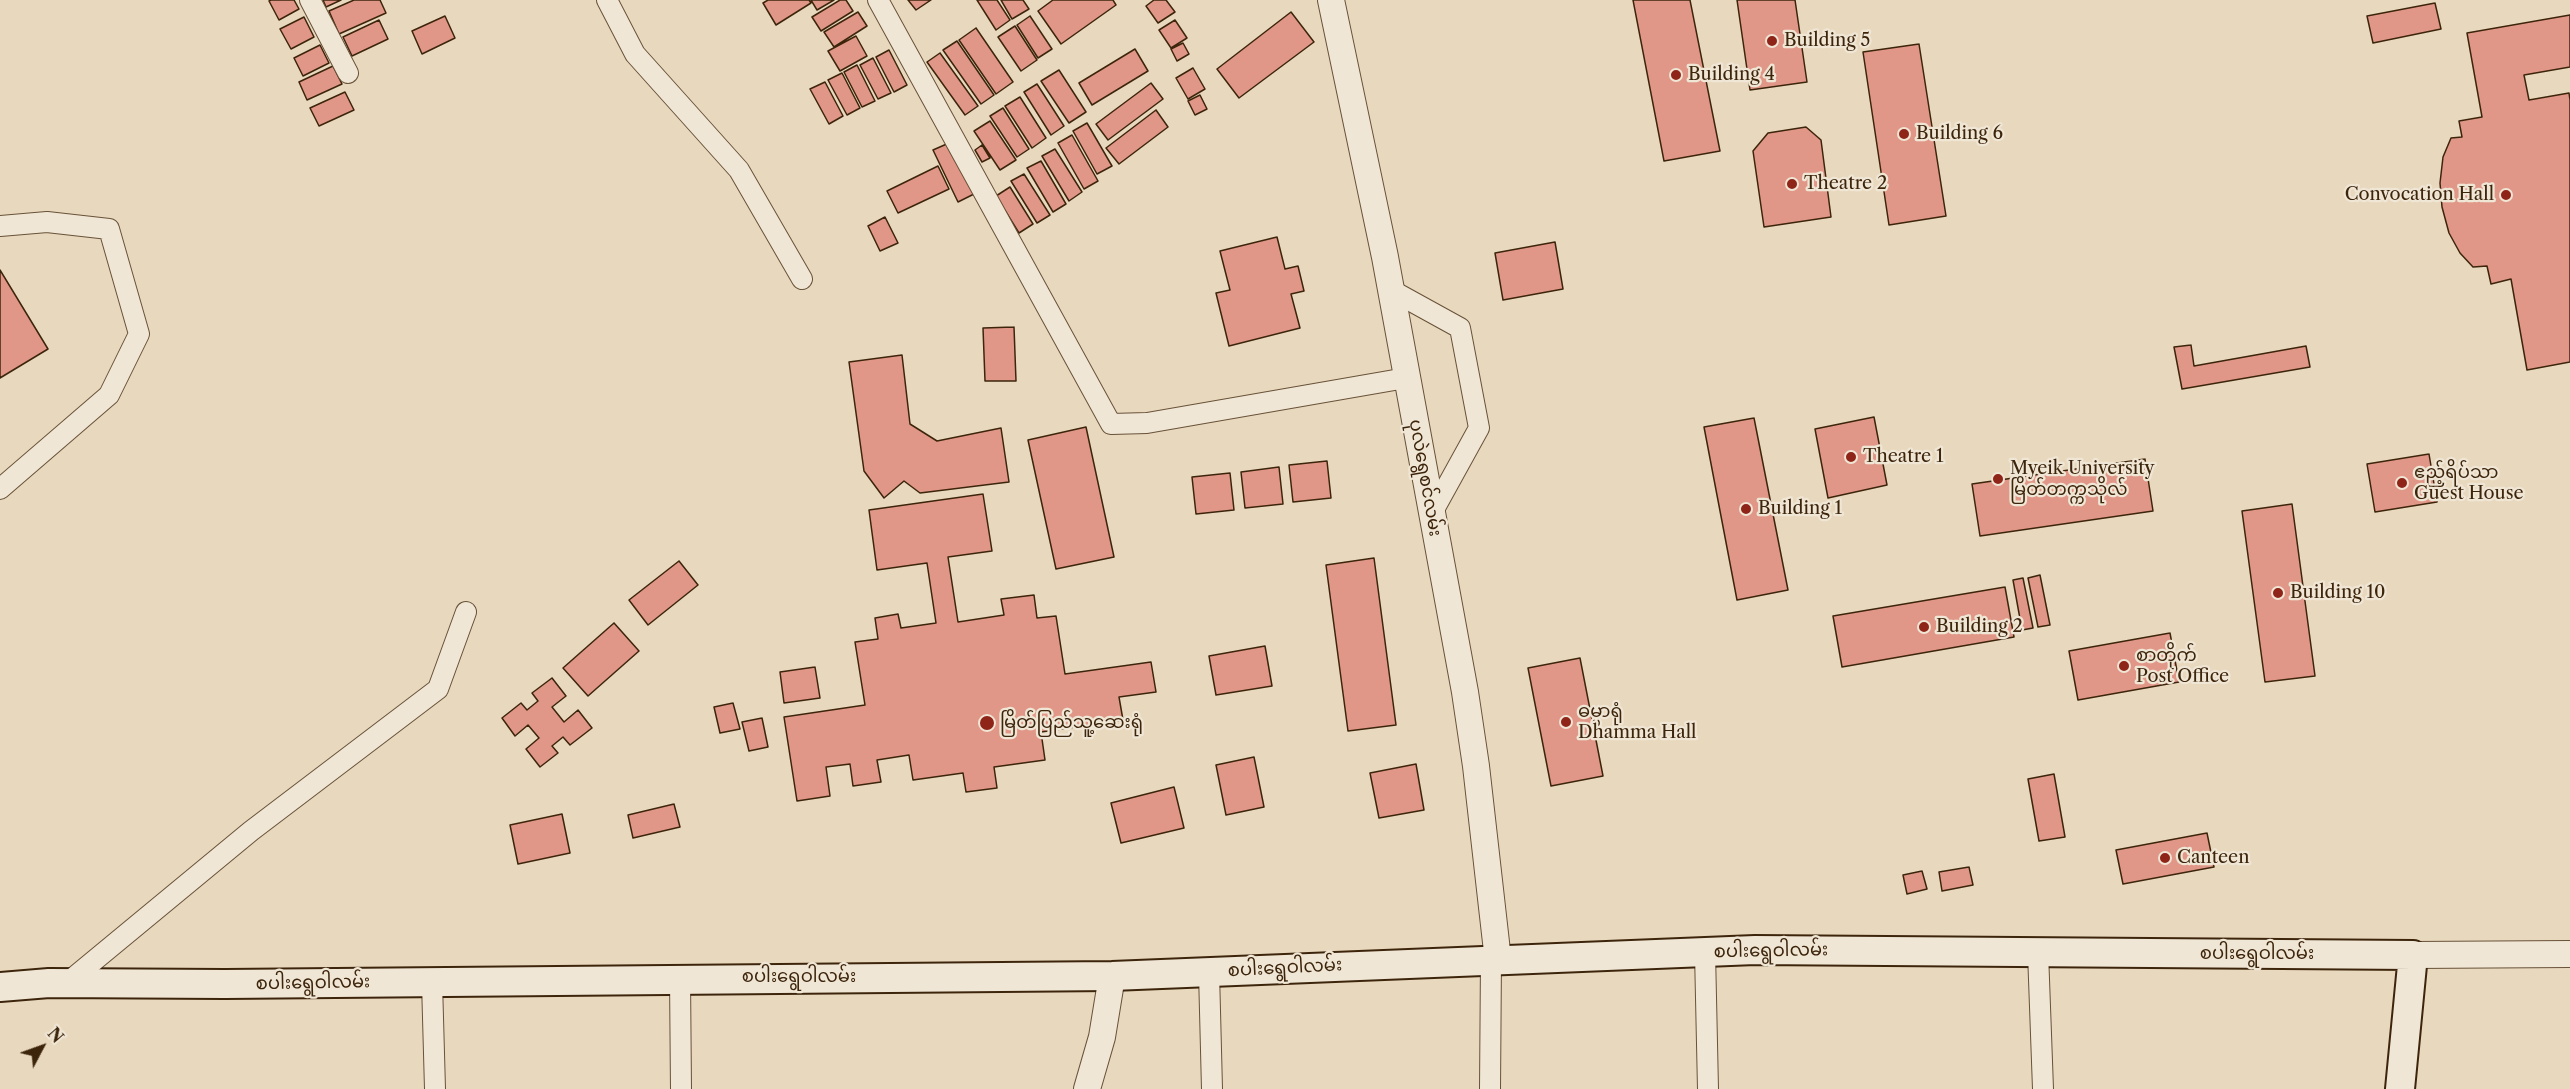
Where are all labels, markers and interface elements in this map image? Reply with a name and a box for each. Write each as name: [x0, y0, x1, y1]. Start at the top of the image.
place label: Building 5: [1784, 30, 1870, 52]
marker: Building 5: [1765, 34, 1779, 48]
place label: Building 4: [1688, 64, 1775, 86]
marker: Building 4: [1669, 68, 1683, 82]
place label: Building 6: [1916, 123, 2003, 145]
marker: Building 6: [1897, 127, 1911, 141]
place label: Theatre 2: [1804, 173, 1887, 195]
marker: Theatre 2: [1785, 177, 1799, 191]
place label: Convocation Hall: [2345, 184, 2494, 206]
marker: Convocation Hall: [2499, 188, 2513, 202]
street label: ပုလဲရွေစင်လမ်း: [1404, 418, 1446, 538]
place label: Theatre 1: [1863, 446, 1943, 468]
marker: Theatre 1: [1844, 450, 1858, 464]
place label: Myeik University မြိတ်တက္ကသိုလ်: [2010, 458, 2155, 500]
place label: ဧည့်ရိပ်သာ Guest House: [2414, 462, 2524, 504]
marker: Myeik University မြိတ်တက္ကသိုလ်: [1991, 472, 2005, 486]
marker: ဧည့်ရိပ်သာ Guest House: [2395, 476, 2409, 490]
place label: Building 1: [1758, 498, 1842, 520]
marker: Building 1: [1739, 502, 1753, 516]
place label: Building 10: [2290, 582, 2385, 604]
marker: Building 10: [2271, 586, 2285, 600]
place label: Building 2: [1936, 616, 2023, 638]
marker: Building 2: [1917, 620, 1931, 634]
place label: စာတိုက် Post Office: [2136, 645, 2229, 688]
marker: စာတိုက် Post Office: [2117, 659, 2131, 673]
place label: ဓမ္မာရုံ Dhamma Hall: [1578, 701, 1696, 744]
place label: မြိတ်ပြည်သူ့ဆေးရုံ: [1000, 712, 1143, 734]
marker: မြိတ်ပြည်သူ့ဆေးရုံ: [978, 714, 996, 732]
marker: ဓမ္မာရုံ Dhamma Hall: [1559, 715, 1573, 729]
place label: Canteen: [2177, 847, 2249, 869]
marker: Canteen: [2158, 851, 2172, 865]
street label: စပါးရွေဝါလမ်း: [1714, 939, 1828, 963]
street label: စပါးရွေဝါလမ်း: [2200, 943, 2314, 965]
street label: စပါးရွေဝါလမ်း: [1227, 954, 1343, 982]
street label: စပါးရွေဝါလမ်း: [742, 966, 856, 988]
street label: စပါးရွေဝါလမ်း: [256, 971, 370, 995]
north arrow: [12, 1017, 72, 1077]
text: N: [43, 1023, 68, 1047]

